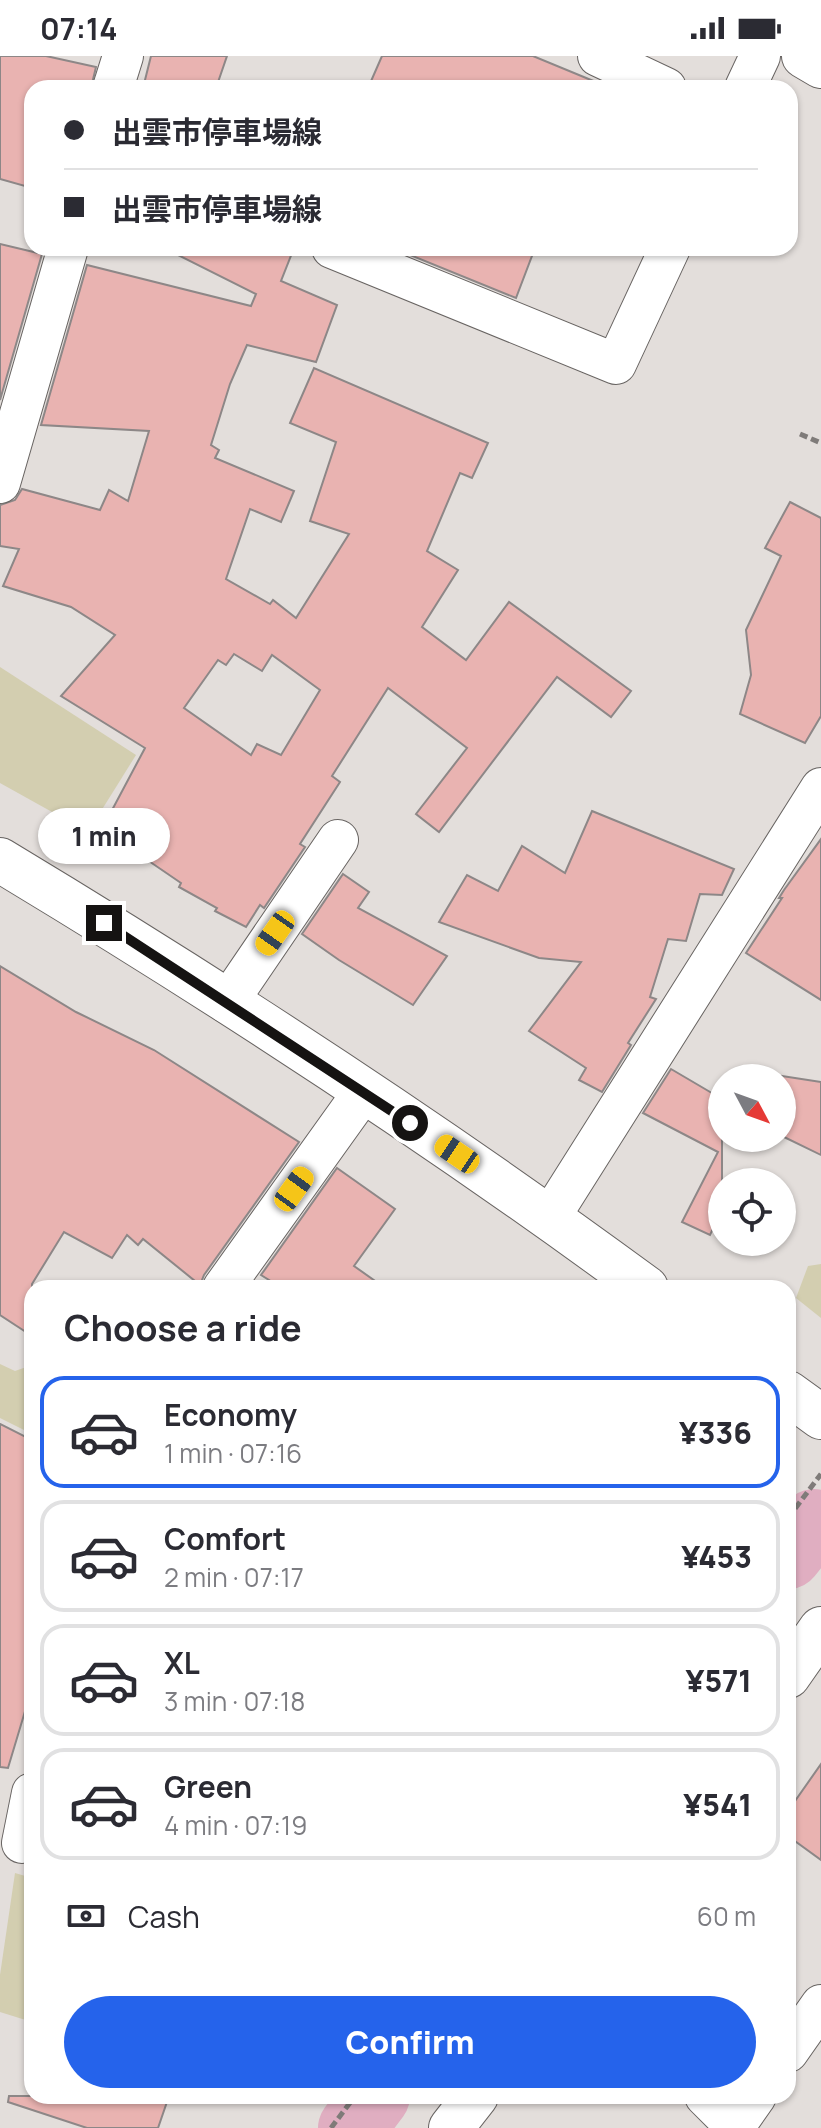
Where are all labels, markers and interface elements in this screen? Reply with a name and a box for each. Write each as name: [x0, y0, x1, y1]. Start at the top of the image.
text: 07:14: [40, 8, 117, 49]
text: 出雲市停車場線: [112, 111, 322, 152]
text: 出雲市停車場線: [112, 188, 322, 229]
callout: 1 min: [38, 807, 170, 863]
text: 1 min: [71, 818, 137, 854]
route end: [86, 905, 122, 941]
car: [251, 906, 299, 960]
north arrow: [708, 1064, 796, 1152]
map controls: [708, 1064, 796, 1256]
route start: [392, 1105, 428, 1141]
car: [430, 1131, 484, 1177]
car: [270, 1163, 318, 1215]
button: locate: [708, 1168, 796, 1256]
text: Choose a ride: [64, 1303, 302, 1352]
text: Economy: [164, 1394, 297, 1435]
icon: car: [68, 1396, 140, 1468]
text: ¥336: [679, 1412, 752, 1453]
text: 1 min · 07:16: [164, 1435, 302, 1471]
text: Comfort: [164, 1518, 286, 1559]
icon: car: [68, 1520, 140, 1592]
text: ¥453: [681, 1536, 752, 1577]
text: 2 min · 07:17: [164, 1559, 304, 1595]
text: XL: [164, 1642, 200, 1683]
icon: car: [68, 1644, 140, 1716]
text: ¥571: [685, 1660, 752, 1701]
text: 3 min · 07:18: [164, 1683, 305, 1719]
text: Green: [164, 1766, 252, 1807]
icon: car: [68, 1768, 140, 1840]
text: ¥541: [683, 1784, 752, 1825]
text: 4 min · 07:19: [164, 1807, 307, 1843]
icon: cash: [64, 1894, 108, 1938]
text: Cash: [128, 1896, 200, 1937]
text: 60 m: [697, 1898, 756, 1934]
button: Confirm: [64, 1996, 756, 2088]

